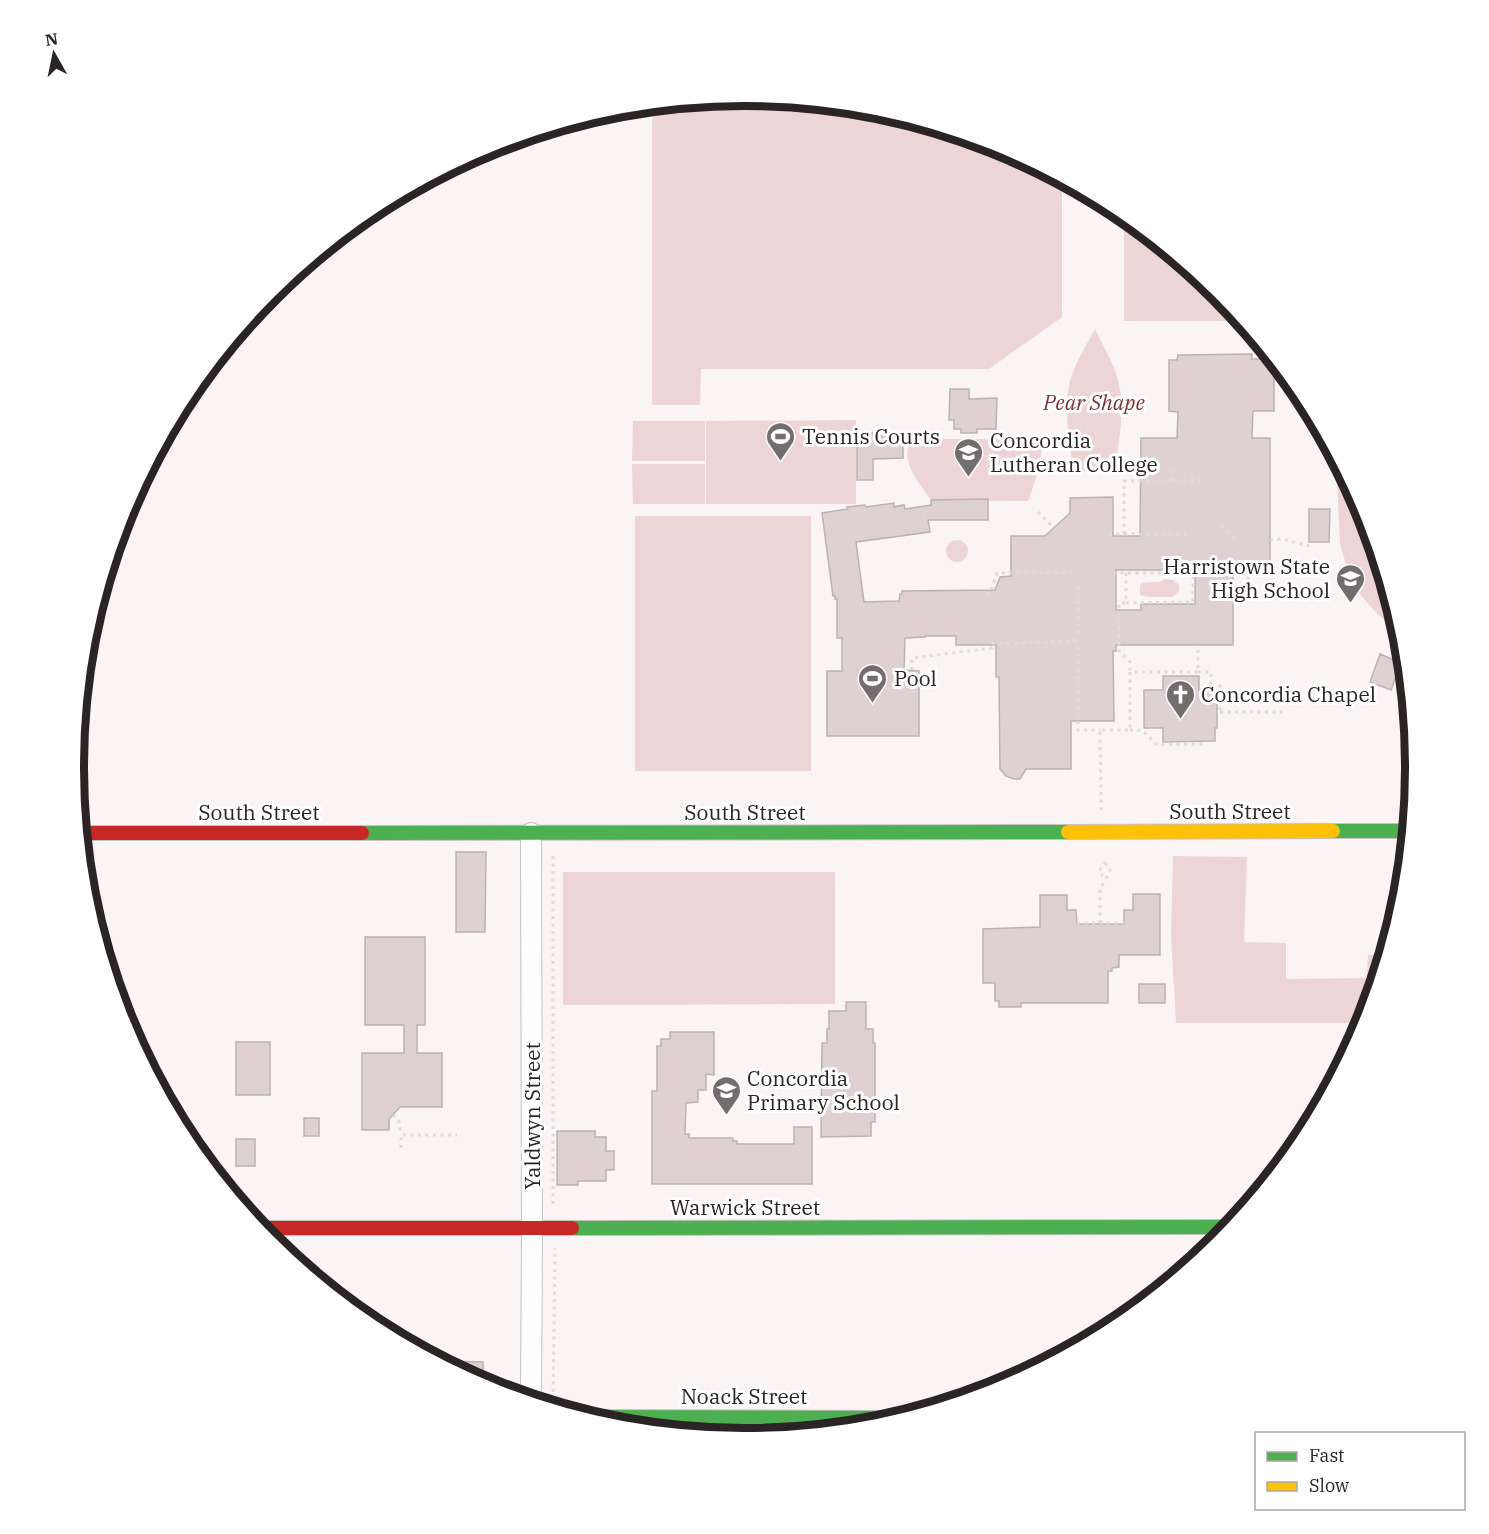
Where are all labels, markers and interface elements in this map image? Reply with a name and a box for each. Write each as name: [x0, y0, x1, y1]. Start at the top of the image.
north arrow: [24, 24, 84, 84]
text: N: [44, 28, 59, 50]
park label: Pear Shape: [1042, 388, 1145, 416]
sports icon: Tennis Courts: [765, 420, 797, 462]
place label: Tennis Courts: [802, 422, 940, 450]
place label: Concordia Lutheran College: [990, 426, 1158, 478]
school or university icon: Concordia Lutheran College: [953, 436, 985, 478]
place label: Harristown State High School: [1163, 552, 1330, 604]
school or university icon: Harristown State High School: [1335, 562, 1367, 604]
sports icon: Pool: [857, 662, 889, 704]
place label: Pool: [894, 664, 937, 692]
church icon: Concordia Chapel: [1164, 678, 1196, 720]
place label: Concordia Chapel: [1201, 680, 1376, 708]
street label: South Street: [1169, 797, 1291, 825]
street label: South Street: [198, 798, 320, 826]
street label: South Street: [684, 798, 806, 826]
street label: Yaldwyn Street: [518, 1042, 546, 1190]
place label: Concordia Primary School: [747, 1064, 900, 1116]
school or university icon: Concordia Primary School: [710, 1074, 742, 1116]
street label: Warwick Street: [670, 1193, 820, 1221]
street label: Noack Street: [681, 1382, 807, 1410]
legend: [1255, 1432, 1465, 1510]
text: Fast: [1309, 1444, 1344, 1467]
text: Slow: [1309, 1474, 1349, 1497]

